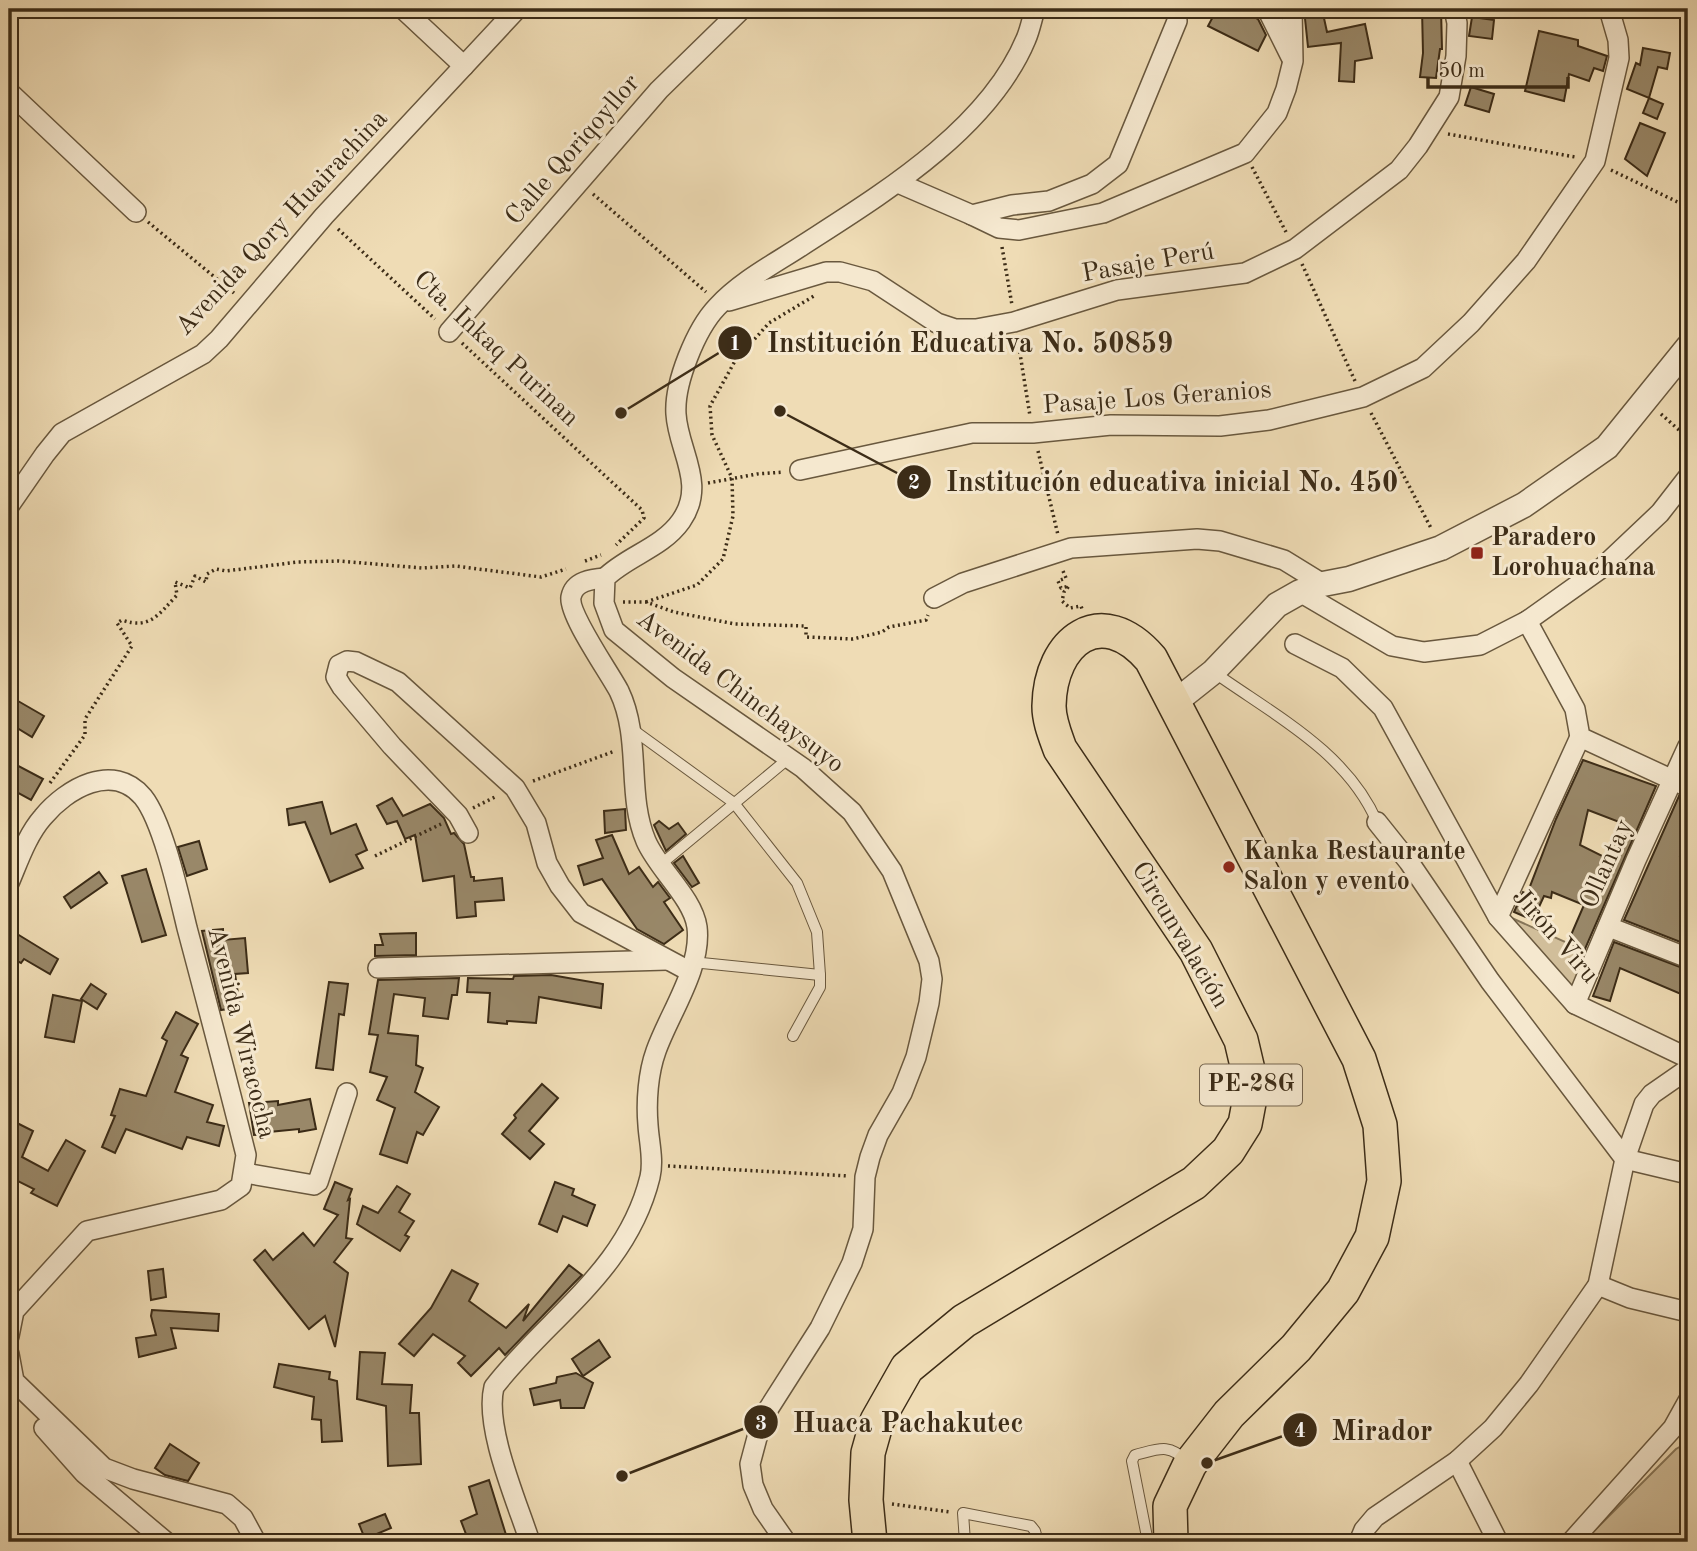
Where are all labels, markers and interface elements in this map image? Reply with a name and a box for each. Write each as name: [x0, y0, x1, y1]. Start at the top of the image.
scale bar: [1428, 46, 1568, 90]
text: 50 m: [1438, 61, 1485, 82]
street label: Calle Qoriqoyllor: [501, 70, 645, 230]
street label: Avenida Qory Huairachina: [171, 105, 393, 341]
street label: Pasaje Perú: [1080, 239, 1216, 287]
street label: Cta. Inkaq Purinan: [408, 266, 584, 432]
callout: Institución Educativa No. 50859: [717, 318, 1187, 367]
text: Institución Educativa No. 50859: [767, 331, 1173, 359]
text: 1: [729, 334, 741, 355]
street label: Pasaje Los Geranios: [1042, 377, 1272, 419]
callout: Institución educativa inicial No. 450: [897, 457, 1412, 506]
text: Institución educativa inicial No. 450: [946, 470, 1398, 498]
text: 2: [908, 473, 920, 494]
place label: Paradero Lorohuachana: [1491, 525, 1656, 581]
marker: Paradero Lorohuachana: [1469, 545, 1485, 561]
street label: Avenida Chinchaysuyo: [631, 606, 849, 778]
street label: Ollantay: [1576, 815, 1638, 912]
place label: Kanka Restaurante Salon y evento: [1243, 839, 1466, 895]
street label: Circunvalación: [1126, 857, 1234, 1013]
marker: Kanka Restaurante Salon y evento: [1221, 859, 1237, 875]
street label: Jirón Viru: [1507, 884, 1603, 989]
street label: Avenida Wiracocha: [202, 925, 280, 1142]
road number: PE-28G: [1200, 1064, 1302, 1106]
callout: Huaca Pachakutec: [743, 1398, 1037, 1447]
callout: Mirador: [1283, 1406, 1447, 1455]
text: Huaca Pachakutec: [792, 1411, 1024, 1439]
text: 3: [755, 1414, 767, 1435]
text: Mirador: [1332, 1419, 1432, 1447]
text: 4: [1294, 1421, 1306, 1442]

